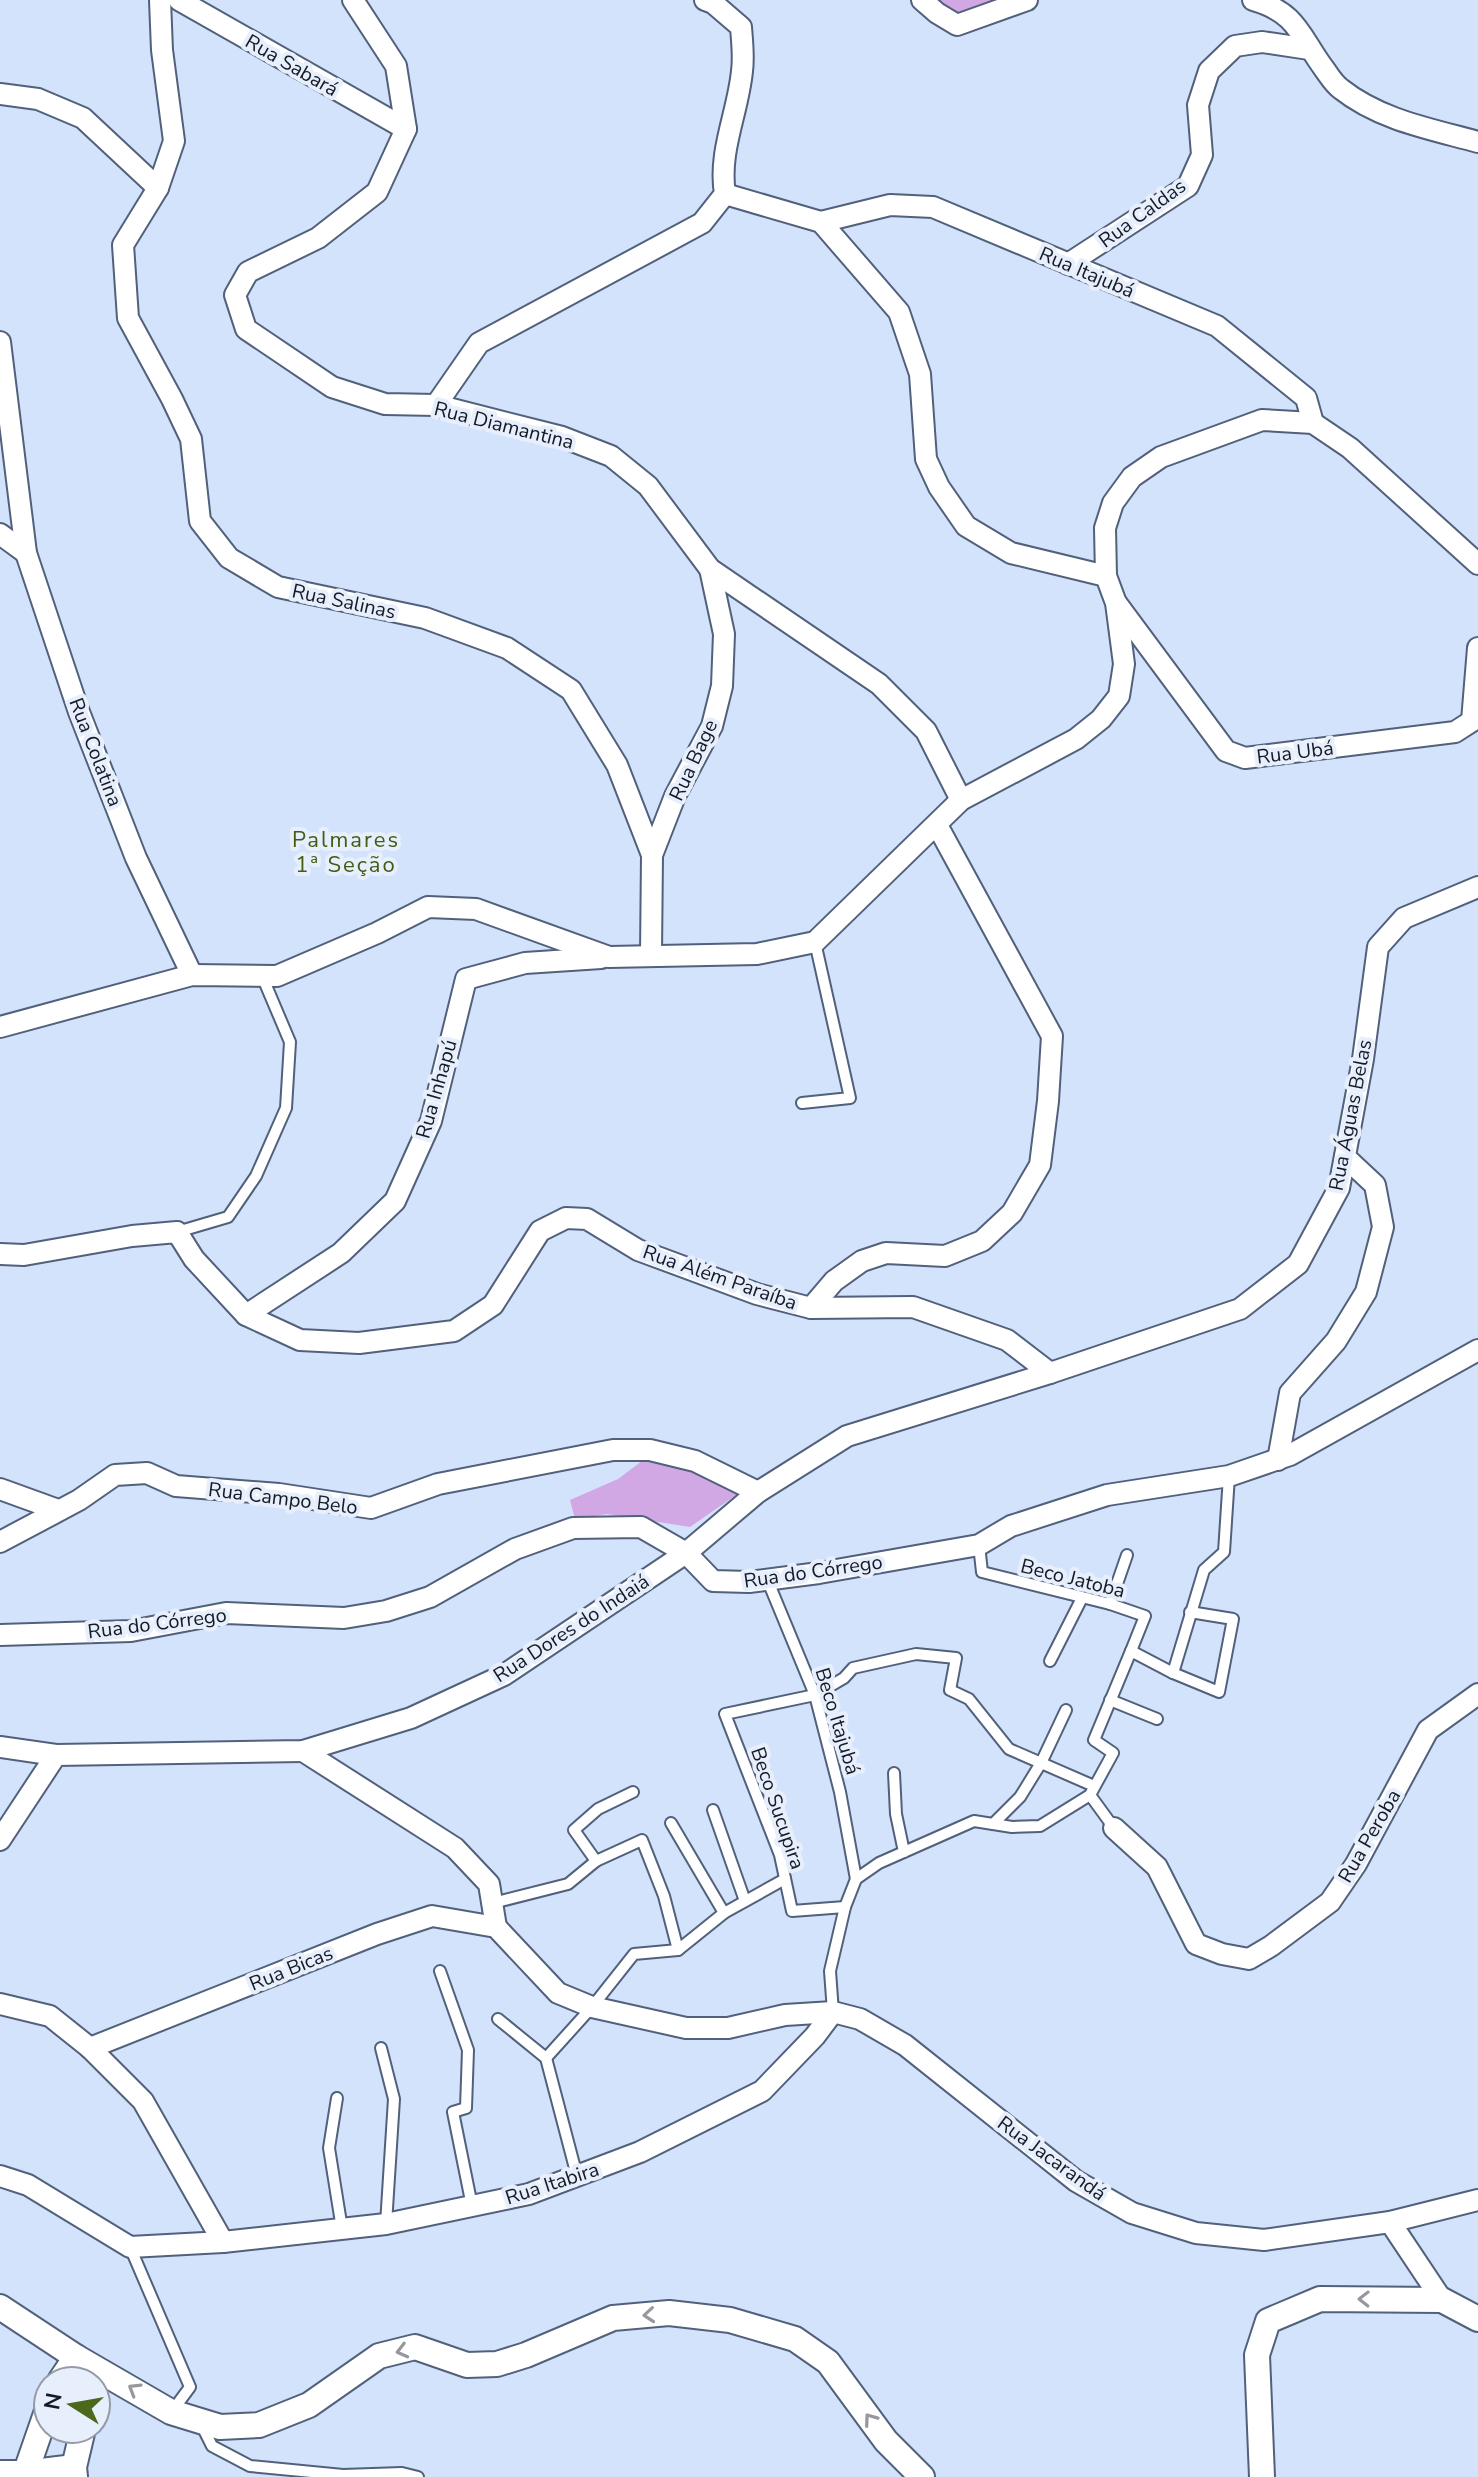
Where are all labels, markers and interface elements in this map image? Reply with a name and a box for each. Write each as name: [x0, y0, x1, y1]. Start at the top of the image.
street label: Rua Sabará: [240, 28, 343, 103]
street label: Rua Caldas: [1093, 173, 1191, 254]
street label: Rua Itajubá: [1035, 240, 1139, 305]
street label: Rua Diamantina: [431, 395, 577, 456]
street label: Rua Salinas: [290, 577, 398, 626]
street label: Rua Colatina: [62, 694, 129, 810]
street label: Rua Bage: [663, 715, 724, 805]
street label: Rua Ubá: [1255, 734, 1335, 771]
district label: Palmares 1ª Seção: [292, 825, 400, 880]
street label: Rua Inhapú: [409, 1037, 463, 1142]
street label: Rua Águas Belas: [1323, 1037, 1378, 1193]
street label: Rua Além Paraíba: [639, 1238, 800, 1316]
street label: Rua Campo Belo: [207, 1476, 359, 1521]
street label: Rua do Córrego: [742, 1548, 884, 1595]
street label: Beco Jatoba: [1018, 1552, 1128, 1605]
street label: Rua Dores do Indaiá: [488, 1568, 654, 1689]
street label: Rua do Córrego: [86, 1602, 228, 1645]
street label: Beco Itajubá: [808, 1664, 867, 1778]
street label: Beco Sucupira: [744, 1744, 811, 1873]
street label: Rua Peroba: [1332, 1785, 1407, 1888]
street label: Rua Bicas: [245, 1939, 337, 1997]
street label: Rua Jacarandá: [992, 2110, 1112, 2207]
street label: Rua Itabira: [502, 2156, 602, 2211]
one-way arrow: [1357, 2290, 1370, 2308]
one-way arrow: [642, 2306, 655, 2323]
one-way arrow: [395, 2341, 409, 2358]
north arrow: [32, 2365, 112, 2445]
one-way arrow: [128, 2384, 143, 2399]
text: N: [37, 2390, 70, 2412]
one-way arrow: [865, 2413, 880, 2428]

